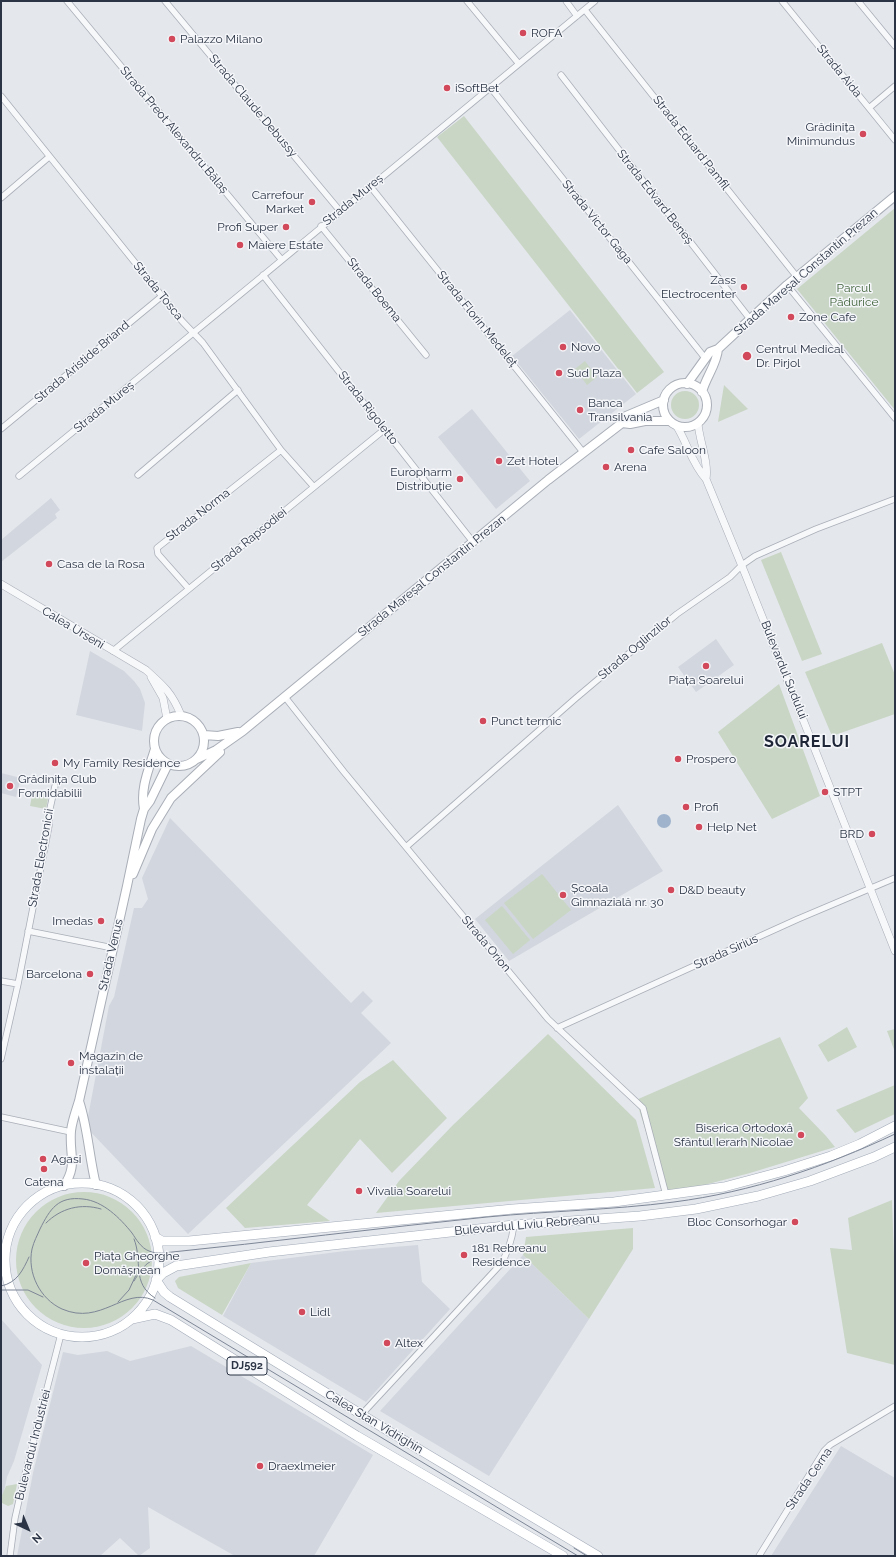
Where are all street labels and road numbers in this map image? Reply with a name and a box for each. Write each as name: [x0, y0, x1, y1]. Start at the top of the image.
street label: Strada Aida: [813, 42, 865, 100]
street label: Strada Claude Debussy: [206, 52, 300, 160]
street label: Strada Preot Alexandru Bălaș: [117, 64, 231, 196]
street label: Strada Eduard Pamfil: [650, 93, 732, 193]
street label: Strada Edvard Beneș: [614, 147, 696, 247]
street label: Strada Mureș: [320, 171, 386, 229]
street label: Strada Victor Gaga: [559, 177, 635, 267]
street label: Strada Mareșal Constantin Prezan: [731, 206, 881, 338]
street label: Strada Boema: [344, 255, 404, 325]
street label: Strada Tosca: [130, 259, 186, 323]
street label: Strada Florin Medeleț: [434, 268, 520, 370]
street label: Strada Aristide Briand: [32, 318, 132, 406]
street label: Strada Rigoletto: [335, 368, 401, 448]
street label: Strada Mureș: [71, 378, 137, 436]
street label: Strada Norma: [163, 486, 233, 544]
street label: Strada Rapsodiei: [208, 505, 290, 575]
street label: Strada Mareșal Constantin Prezan: [355, 512, 509, 640]
street label: Calea Urseni: [39, 604, 107, 652]
street label: Strada Oglinzilor: [595, 613, 675, 683]
street label: Bulevardul Sudului: [758, 619, 810, 721]
street label: Strada Electronicii: [25, 808, 57, 908]
street label: Strada Orion: [458, 913, 514, 975]
street label: Strada Venus: [96, 918, 126, 992]
street label: Strada Sirius: [692, 931, 760, 973]
street label: Bulevardul Liviu Rebreanu: [454, 1211, 600, 1239]
road number: DJ592: [227, 1357, 267, 1375]
street label: Calea Stan Vidrighin: [322, 1387, 426, 1457]
street label: Bulevardul Industriei: [12, 1388, 54, 1502]
street label: Strada Cerna: [783, 1445, 835, 1513]

